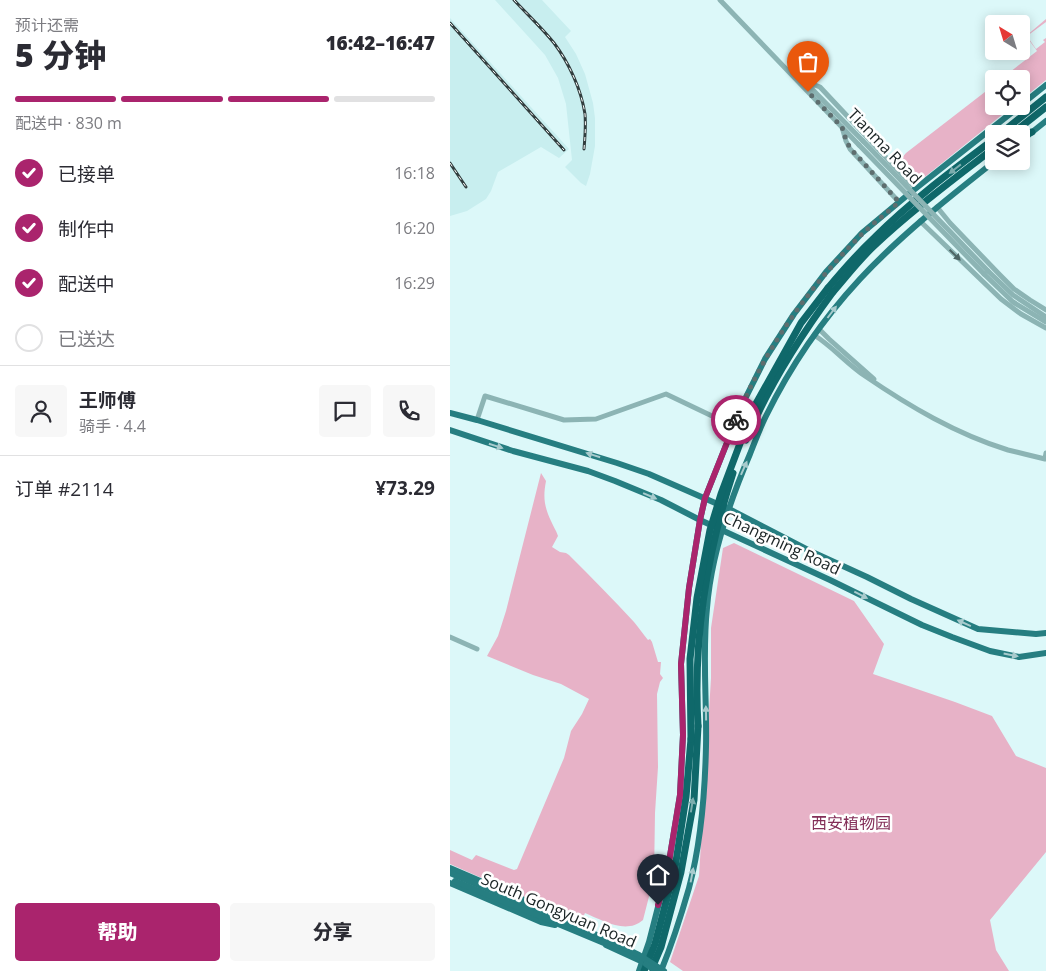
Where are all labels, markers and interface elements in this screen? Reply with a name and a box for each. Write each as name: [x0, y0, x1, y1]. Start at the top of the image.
text: 预计还需: [15, 14, 79, 36]
north arrow: [985, 15, 1030, 60]
map controls: [985, 15, 1030, 170]
text: 16:42–16:47: [325, 30, 435, 56]
text: 5 分钟: [15, 33, 106, 76]
pin: [787, 41, 829, 92]
icon: bag: [794, 48, 822, 76]
button: locate: [985, 70, 1030, 115]
street label: Tianma Road: [843, 103, 927, 189]
text: 配送中 · 830 m: [15, 112, 122, 134]
button: layers: [985, 125, 1030, 170]
icon: check: [15, 159, 43, 187]
text: 已接单: [58, 161, 115, 187]
text: 16:18: [394, 162, 435, 184]
one-way arrow: [949, 163, 962, 174]
icon: check: [15, 214, 43, 242]
text: 制作中: [58, 216, 115, 242]
text: 16:20: [394, 217, 435, 239]
one-way arrow: [949, 249, 961, 261]
icon: check: [15, 269, 43, 297]
text: 配送中: [58, 271, 115, 297]
text: 16:29: [394, 272, 435, 294]
one-way arrow: [827, 305, 837, 319]
text: 已送达: [58, 326, 115, 352]
button: person: [15, 385, 67, 437]
button: chat: [319, 385, 371, 437]
button: phone: [383, 385, 435, 437]
text: 王师傅: [79, 387, 136, 413]
courier: [711, 395, 761, 445]
icon: bike: [722, 406, 750, 434]
text: 骑手 · 4.4: [79, 415, 146, 437]
one-way arrow: [489, 442, 504, 450]
one-way arrow: [585, 451, 600, 459]
one-way arrow: [740, 461, 748, 475]
text: ¥73.29: [375, 475, 435, 501]
text: 订单 #2114: [15, 476, 114, 502]
one-way arrow: [643, 492, 657, 500]
street label: Changming Road: [720, 506, 844, 580]
one-way arrow: [854, 591, 868, 599]
one-way arrow: [957, 618, 971, 626]
one-way arrow: [1003, 651, 1019, 659]
one-way arrow: [702, 705, 710, 721]
one-way arrow: [689, 797, 697, 813]
park label: 西安植物园: [811, 812, 891, 834]
pin: [637, 854, 679, 905]
icon: home: [644, 861, 672, 889]
one-way arrow: [688, 866, 696, 882]
street label: South Gongyuan Road: [478, 867, 640, 953]
button: 帮助: [15, 903, 220, 961]
button: 分享: [230, 903, 435, 961]

